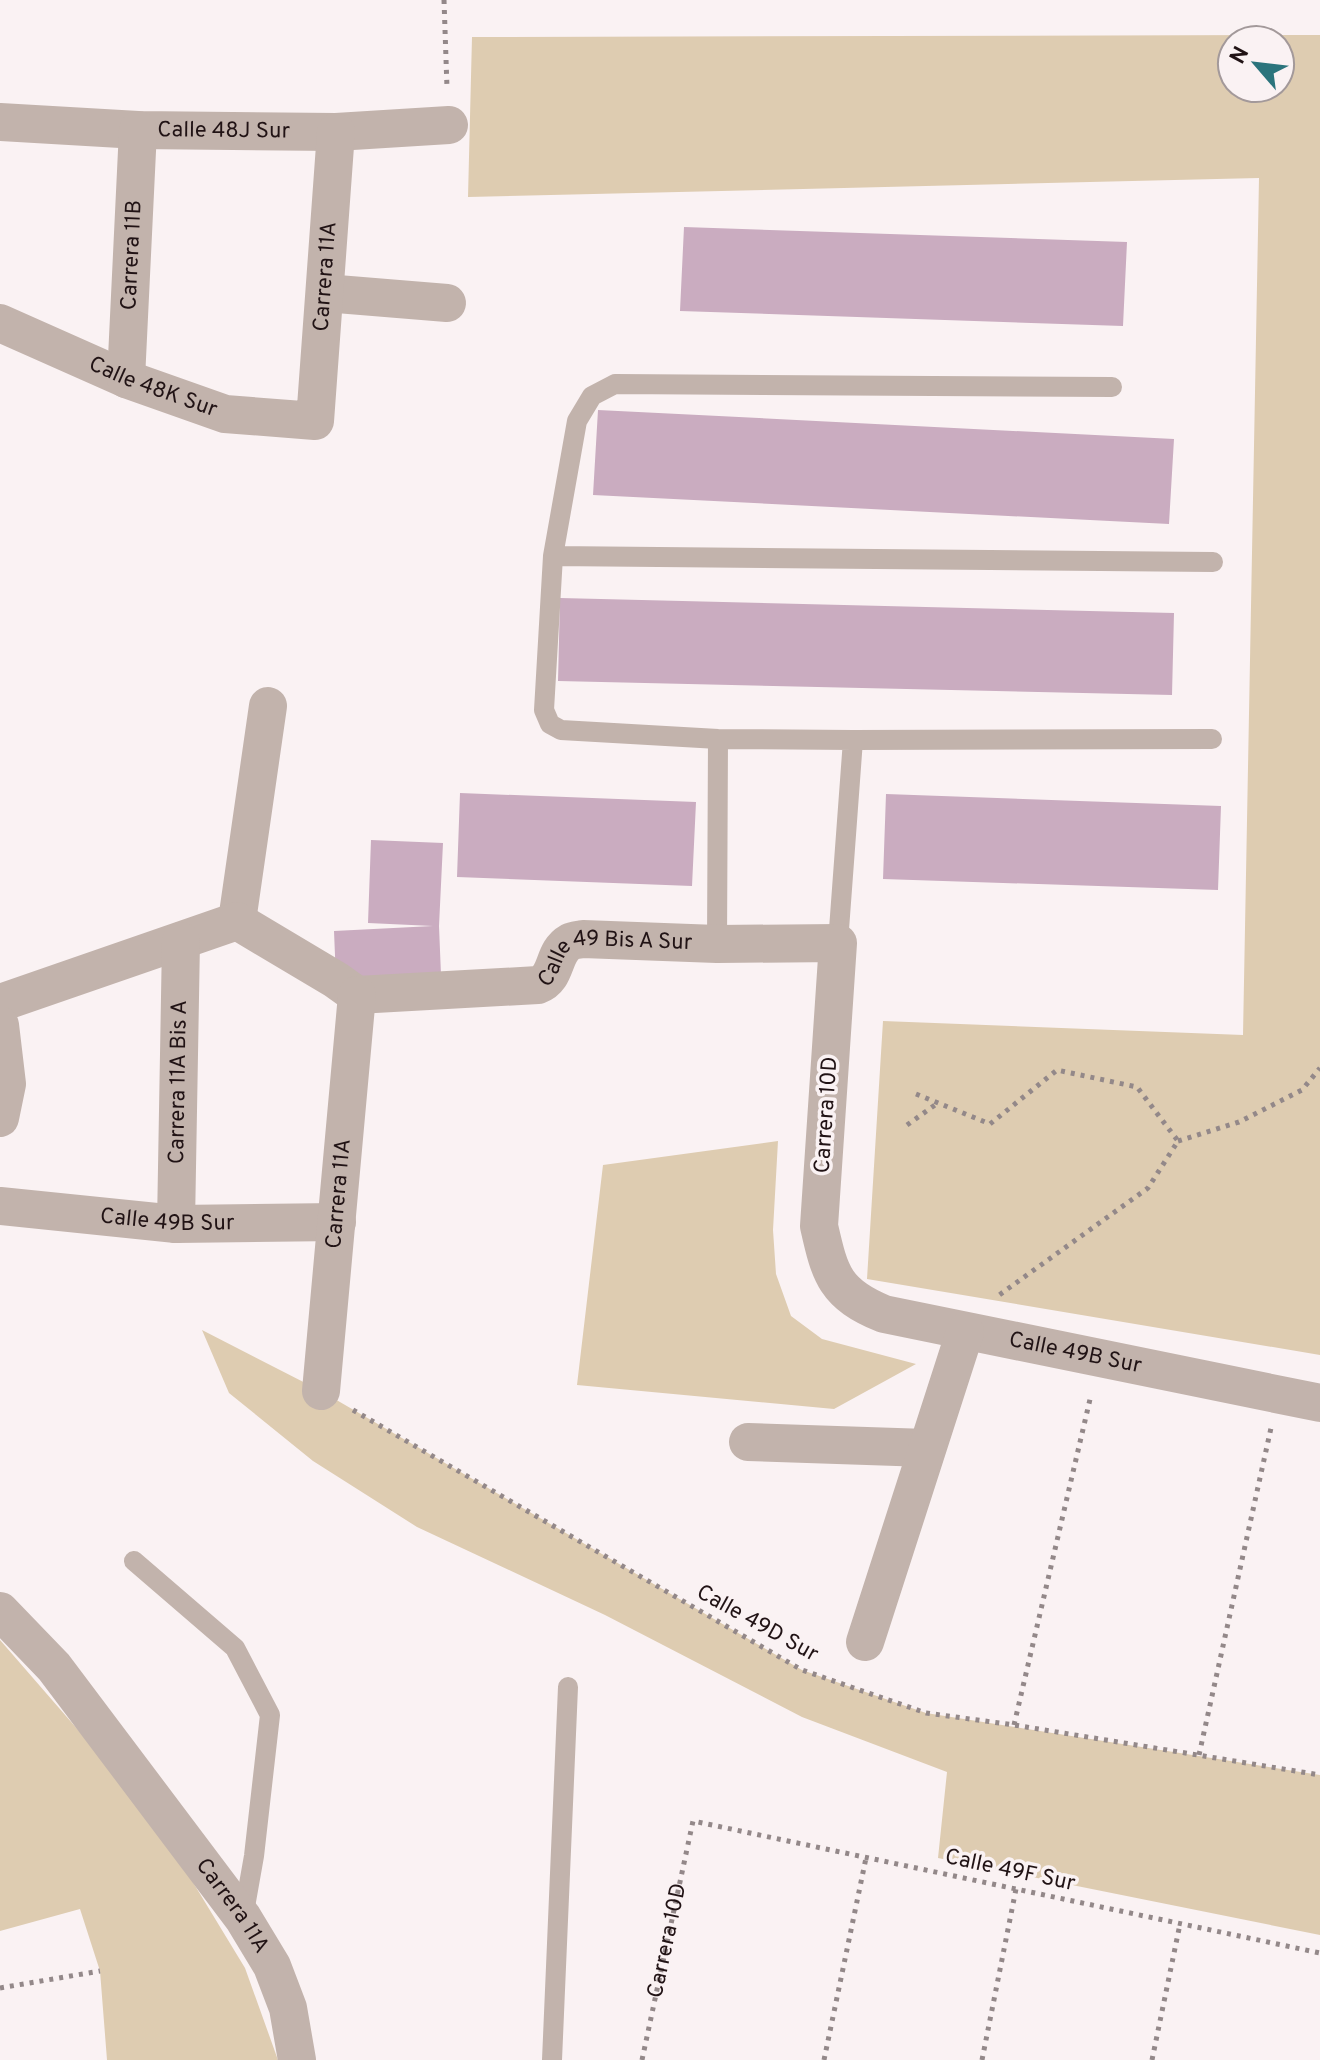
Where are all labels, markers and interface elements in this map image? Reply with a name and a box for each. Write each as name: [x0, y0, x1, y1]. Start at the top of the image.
north arrow: [1216, 24, 1296, 104]
text: N: [1225, 42, 1256, 69]
street label: Calle 48J Sur: [157, 117, 291, 145]
street label: Carrera 11B: [116, 199, 148, 311]
street label: Carrera 11A: [308, 221, 343, 332]
street label: Calle 48K Sur: [84, 351, 221, 424]
street label: Calle 49 Bis A Sur: [532, 925, 693, 993]
street label: Carrera 11A Bis A: [164, 1000, 193, 1164]
street label: Carrera 10D: [809, 1056, 845, 1174]
street label: Carrera 11A: [320, 1138, 357, 1250]
street label: Calle 49B Sur: [99, 1203, 235, 1238]
street label: Calle 49B Sur: [1007, 1326, 1144, 1380]
street label: Calle 49D Sur: [691, 1579, 823, 1669]
street label: Calle 49F Sur: [942, 1844, 1078, 1898]
street label: Carrera 11A: [189, 1853, 275, 1958]
street label: Carrera 10D: [642, 1881, 693, 2001]

